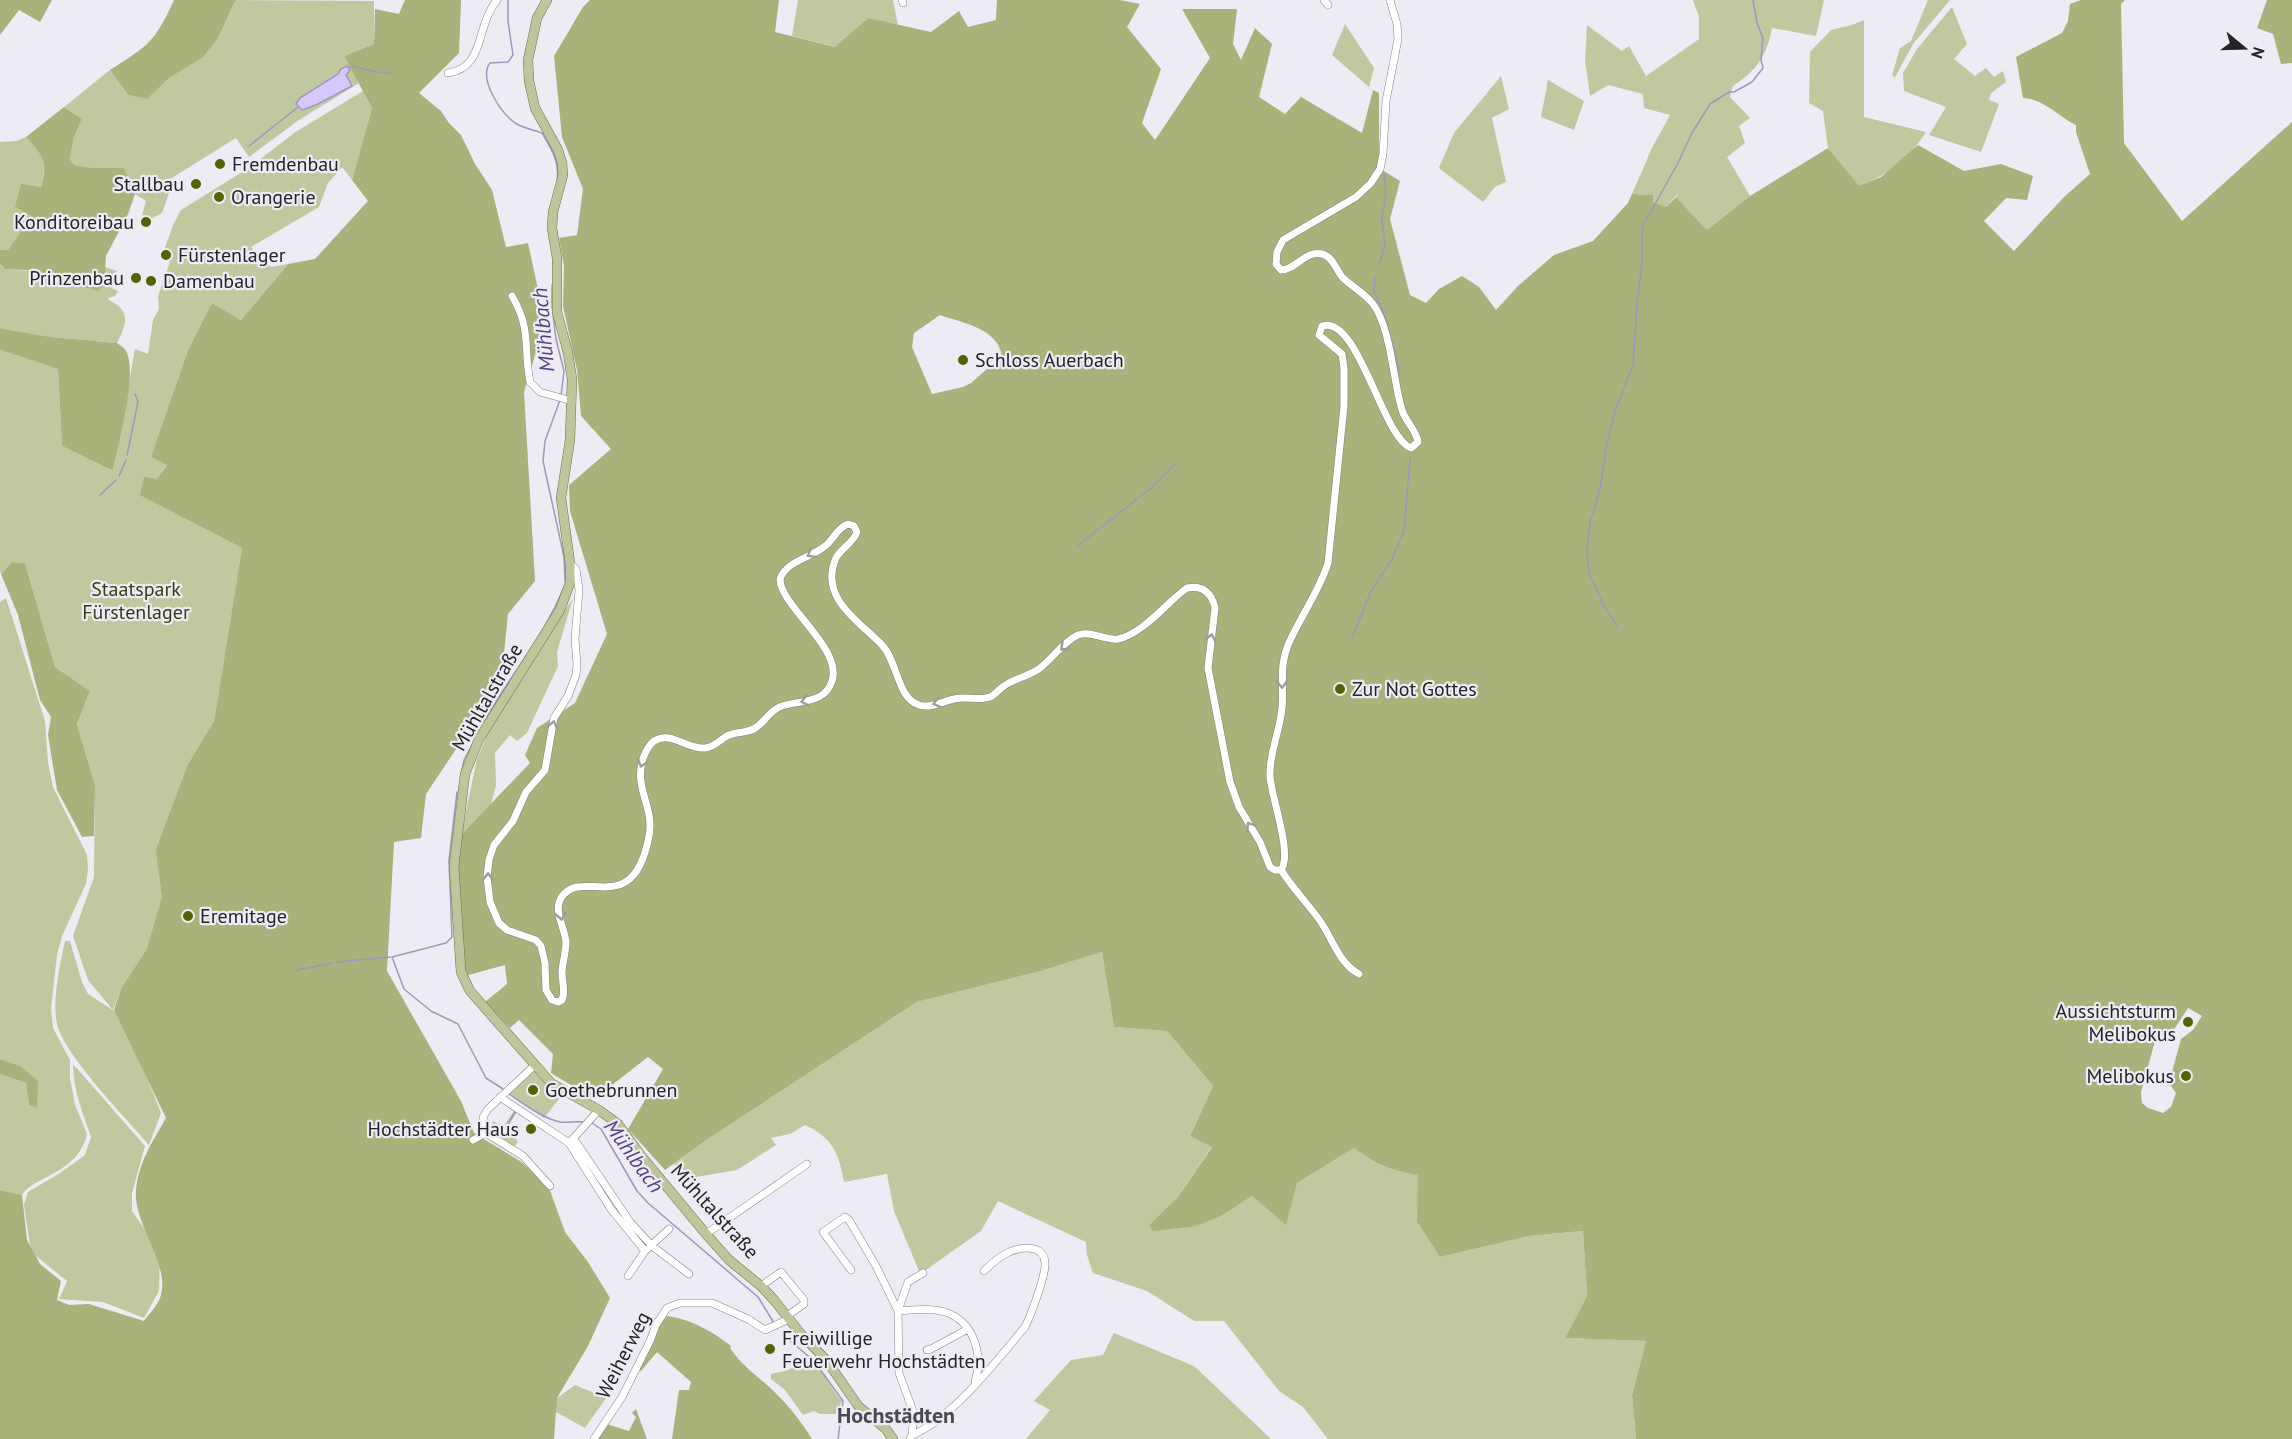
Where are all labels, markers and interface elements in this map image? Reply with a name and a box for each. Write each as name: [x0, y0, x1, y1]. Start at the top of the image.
north arrow: [2214, 18, 2274, 78]
text: N: [2247, 45, 2269, 61]
place label: Fremdenbau: [232, 151, 339, 177]
marker: Fremdenbau: [213, 157, 227, 171]
place label: Stallbau: [114, 171, 184, 197]
marker: Stallbau: [189, 177, 203, 191]
place label: Orangerie: [231, 184, 316, 210]
marker: Orangerie: [212, 190, 226, 204]
place label: Konditoreibau: [14, 209, 134, 235]
marker: Konditoreibau: [139, 215, 153, 229]
place label: Fürstenlager: [178, 242, 286, 268]
marker: Fürstenlager: [159, 248, 173, 262]
place label: Prinzenbau: [29, 265, 124, 291]
place label: Damenbau: [163, 268, 255, 294]
marker: Prinzenbau: [129, 271, 143, 285]
marker: Damenbau: [144, 274, 158, 288]
water label: Mühlbach: [526, 287, 560, 373]
place label: Schloss Auerbach: [975, 347, 1124, 373]
marker: Schloss Auerbach: [956, 353, 970, 367]
one-way arrow: [807, 547, 817, 559]
park label: Staatspark Fürstenlager: [82, 576, 190, 625]
one-way arrow: [1204, 633, 1217, 643]
street label: Mühltalstraße: [446, 639, 528, 755]
one-way arrow: [1060, 640, 1070, 651]
place label: Zur Not Gottes: [1352, 676, 1477, 702]
one-way arrow: [1275, 679, 1288, 688]
marker: Zur Not Gottes: [1333, 682, 1347, 696]
one-way arrow: [800, 694, 810, 707]
one-way arrow: [932, 696, 942, 709]
one-way arrow: [546, 720, 559, 730]
one-way arrow: [637, 758, 650, 768]
one-way arrow: [1246, 821, 1257, 832]
one-way arrow: [482, 873, 494, 882]
place label: Eremitage: [200, 903, 287, 929]
marker: Eremitage: [181, 909, 195, 923]
one-way arrow: [554, 911, 567, 921]
place label: Aussichtsturm Melibokus: [2056, 998, 2176, 1047]
marker: Aussichtsturm Melibokus: [2181, 1015, 2195, 1029]
place label: Melibokus: [2087, 1063, 2174, 1089]
marker: Melibokus: [2179, 1069, 2193, 1083]
place label: Goethebrunnen: [545, 1077, 677, 1103]
marker: Goethebrunnen: [526, 1083, 540, 1097]
water label: Mühlbach: [598, 1114, 670, 1198]
place label: Hochstädter Haus: [368, 1116, 519, 1142]
marker: Hochstädter Haus: [524, 1122, 538, 1136]
street label: Mühltalstraße: [665, 1158, 765, 1264]
street label: Weiherweg: [590, 1307, 656, 1403]
place label: Freiwillige Feuerwehr Hochstädten: [782, 1325, 986, 1374]
marker: Freiwillige Feuerwehr Hochstädten: [763, 1342, 777, 1356]
district label: Hochstädten: [837, 1401, 955, 1429]

